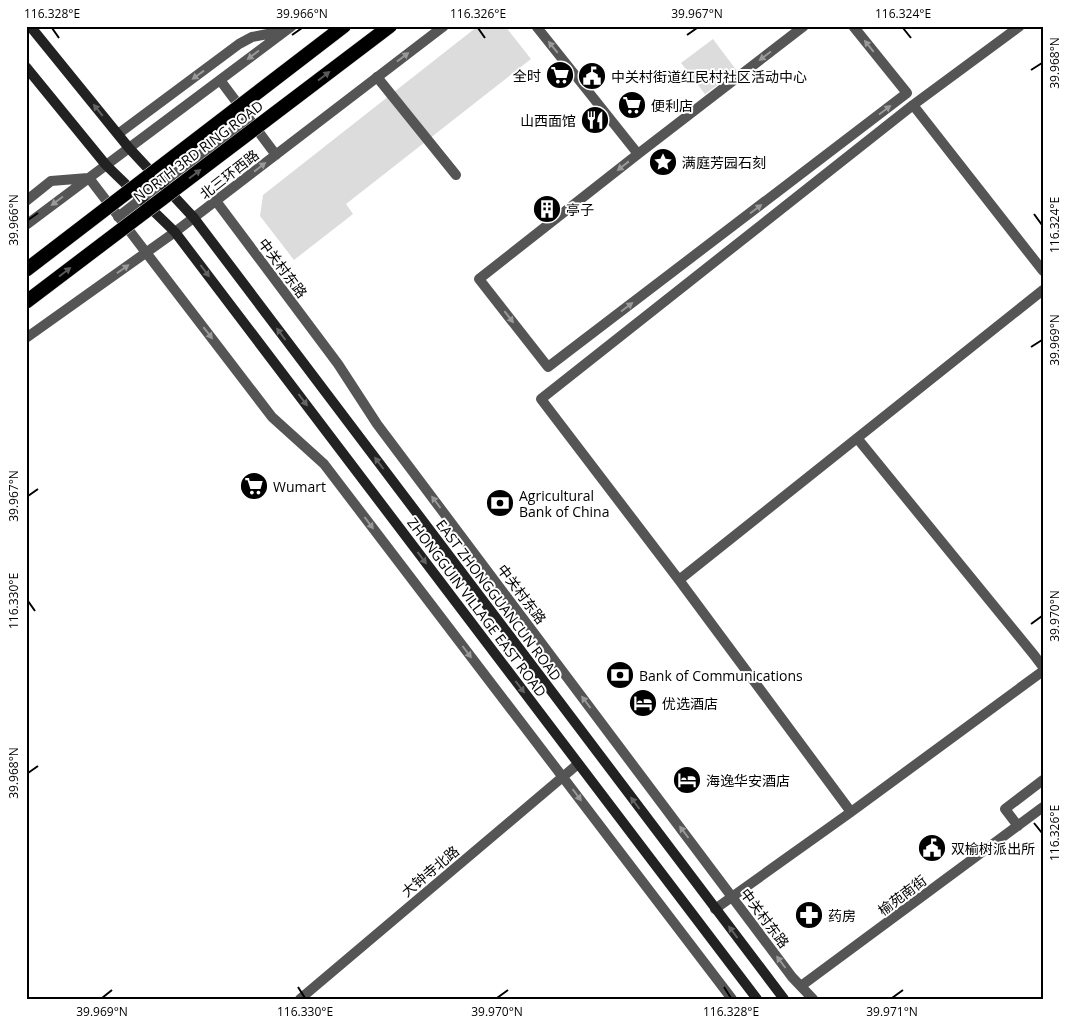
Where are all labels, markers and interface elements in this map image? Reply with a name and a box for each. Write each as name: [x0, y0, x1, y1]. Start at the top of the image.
text: 116.328°E: [24, 5, 80, 22]
text: 39.966°N: [276, 5, 328, 22]
text: 116.326°E: [450, 5, 506, 22]
text: 39.967°N: [671, 5, 723, 22]
text: 116.324°E: [875, 5, 931, 22]
text: 39.968°N: [1046, 37, 1063, 89]
one-way arrow: [863, 40, 874, 53]
one-way arrow: [548, 41, 559, 54]
one-way arrow: [247, 50, 260, 61]
one-way arrow: [759, 51, 772, 61]
one-way arrow: [396, 52, 409, 63]
supermarket icon: 全时: [545, 60, 575, 90]
public building icon: 中关村街道红民村社区活动中心: [577, 61, 607, 91]
place label: 全时: [513, 66, 541, 85]
place label: 中关村街道红民村社区活动中心: [611, 67, 807, 86]
one-way arrow: [191, 70, 204, 80]
one-way arrow: [317, 71, 331, 81]
supermarket icon: 便利店: [617, 90, 647, 120]
street label: NORTH 3RD RING ROAD: [129, 96, 267, 206]
place label: 便利店: [651, 96, 693, 115]
one-way arrow: [93, 103, 104, 116]
one-way arrow: [878, 104, 891, 115]
restaurant icon: 山西面馆: [580, 105, 610, 135]
place label: 山西面馆: [520, 111, 576, 130]
street label: 北三环西路: [196, 145, 262, 203]
place icon: 满庭芳园石刻: [648, 147, 678, 177]
place label: 满庭芳园石刻: [682, 153, 766, 172]
one-way arrow: [617, 160, 630, 171]
one-way arrow: [253, 162, 267, 172]
one-way arrow: [188, 169, 202, 179]
text: 39.966°N: [5, 194, 22, 246]
building icon: 亭子: [532, 194, 562, 224]
one-way arrow: [51, 196, 64, 207]
text: 116.324°E: [1046, 197, 1063, 253]
place label: 亭子: [566, 200, 594, 219]
one-way arrow: [749, 203, 762, 214]
street label: 中关村东路: [254, 234, 312, 302]
one-way arrow: [116, 264, 130, 274]
one-way arrow: [199, 264, 210, 277]
one-way arrow: [58, 267, 71, 278]
one-way arrow: [620, 302, 633, 313]
one-way arrow: [503, 310, 514, 323]
text: 39.969°N: [1046, 314, 1063, 366]
one-way arrow: [202, 326, 213, 339]
one-way arrow: [276, 327, 286, 341]
one-way arrow: [297, 393, 308, 406]
one-way arrow: [374, 456, 384, 470]
text: 39.967°N: [5, 470, 22, 522]
supermarket icon: Wumart: [239, 471, 269, 501]
place label: Wumart: [273, 477, 326, 496]
place label: Agricultural Bank of China: [519, 486, 609, 521]
bank icon: Agricultural Bank of China: [485, 488, 515, 518]
one-way arrow: [431, 495, 441, 509]
street label: ZHONGGUIN VILLAGE EAST ROAD: [403, 513, 551, 701]
one-way arrow: [363, 516, 374, 529]
street label: EAST ZHONGGUANCUN ROAD: [432, 516, 566, 684]
one-way arrow: [417, 551, 427, 565]
street label: 中关村东路: [493, 560, 551, 628]
text: 116.330°E: [5, 573, 22, 629]
text: 39.970°N: [1046, 590, 1063, 642]
one-way arrow: [462, 645, 473, 658]
bank icon: Bank of Communications: [605, 660, 635, 690]
place label: Bank of Communications: [639, 666, 803, 685]
one-way arrow: [515, 680, 525, 694]
hotel icon: 优选酒店: [628, 688, 658, 718]
place label: 优选酒店: [662, 694, 718, 713]
one-way arrow: [581, 695, 591, 709]
text: 39.968°N: [5, 747, 22, 799]
hotel icon: 海逸华安酒店: [672, 765, 702, 795]
place label: 海逸华安酒店: [706, 771, 790, 790]
one-way arrow: [571, 788, 582, 801]
one-way arrow: [630, 796, 640, 810]
text: 116.326°E: [1046, 805, 1063, 861]
one-way arrow: [678, 826, 689, 839]
public building icon: 双榆树派出所: [917, 833, 947, 863]
place label: 双榆树派出所: [951, 839, 1035, 858]
street label: 大钟寺北路: [397, 841, 463, 901]
street label: 榆苑南街: [874, 871, 930, 919]
street label: 中关村东路: [736, 884, 794, 952]
pharmacy icon: 药房: [794, 900, 824, 930]
place label: 药房: [828, 906, 856, 925]
one-way arrow: [728, 925, 738, 939]
one-way arrow: [776, 956, 787, 969]
text: 39.969°N: [76, 1003, 128, 1020]
text: 116.330°E: [277, 1003, 333, 1020]
text: 39.970°N: [471, 1003, 523, 1020]
text: 116.328°E: [703, 1003, 759, 1020]
text: 39.971°N: [866, 1003, 918, 1020]

